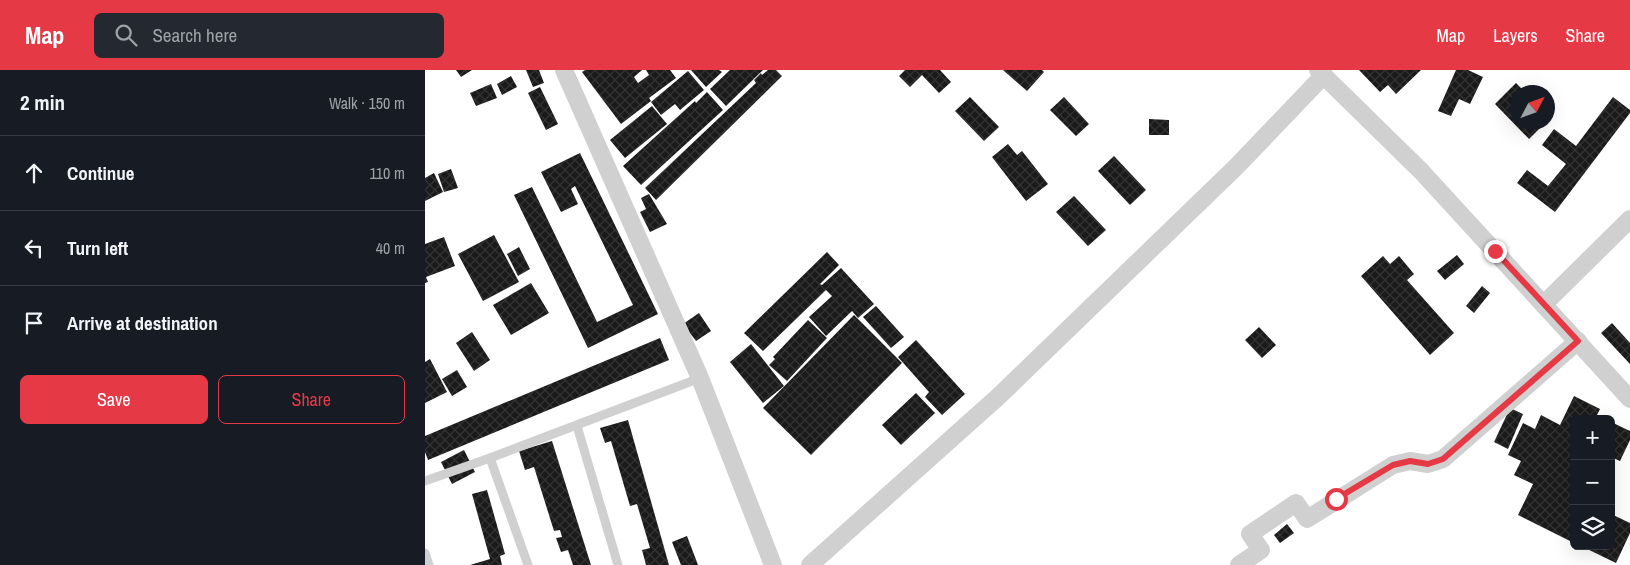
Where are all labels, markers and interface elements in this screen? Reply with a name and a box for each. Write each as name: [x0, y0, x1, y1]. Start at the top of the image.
search box: [94, 13, 444, 58]
text: Map: [25, 19, 64, 51]
icon: search: [112, 21, 140, 49]
text: Search here: [152, 22, 237, 48]
text: Map: [1437, 23, 1465, 48]
text: Layers: [1493, 23, 1538, 48]
text: Share: [1566, 23, 1605, 48]
north arrow: [1510, 85, 1555, 130]
text: 2 min: [20, 88, 65, 117]
text: Walk · 150 m: [329, 92, 405, 114]
icon: ahead: [20, 159, 48, 187]
text: Continue: [67, 160, 135, 186]
text: 110 m: [369, 162, 405, 184]
icon: left: [20, 234, 48, 262]
text: Turn left: [67, 235, 128, 261]
text: 40 m: [376, 237, 405, 259]
route end: [1484, 240, 1507, 263]
icon: arrive: [20, 309, 48, 337]
text: Arrive at destination: [67, 310, 218, 336]
button: Save: [20, 375, 208, 424]
button: Share: [218, 375, 405, 424]
map controls: [1570, 415, 1615, 550]
button: +: [1570, 415, 1615, 460]
button: −: [1570, 460, 1615, 505]
route start: [1325, 488, 1348, 511]
button: layers: [1570, 505, 1615, 550]

